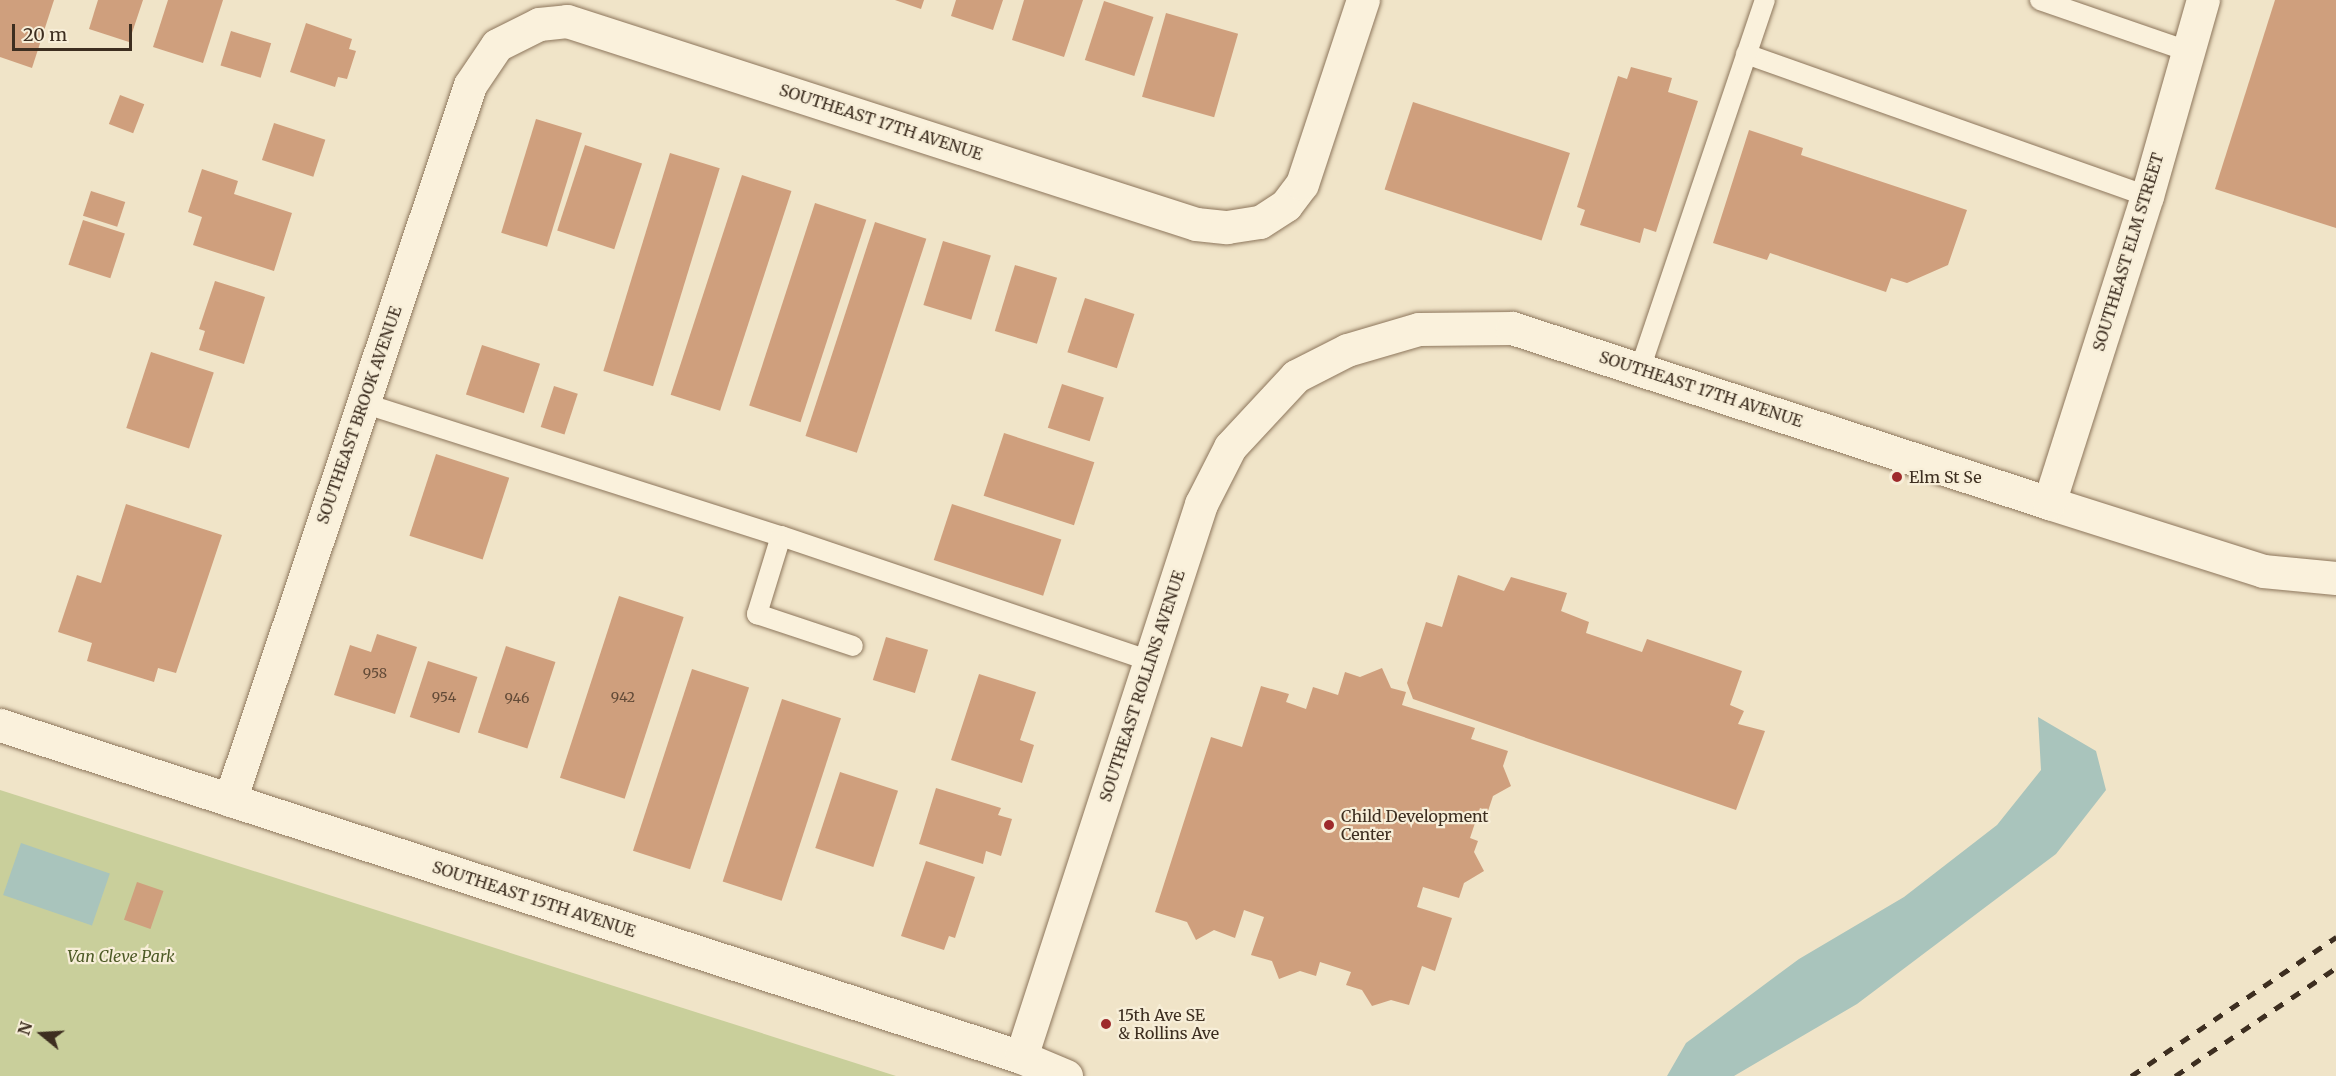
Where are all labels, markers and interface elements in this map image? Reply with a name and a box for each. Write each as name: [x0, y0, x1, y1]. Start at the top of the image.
scale bar: [15, 12, 135, 50]
text: 20 m: [23, 23, 67, 46]
street label: SOUTHEAST 17TH AVENUE: [777, 80, 985, 164]
street label: SOUTHEAST ELM STREET: [2089, 151, 2167, 353]
street label: SOUTHEAST BROOK AVENUE: [313, 304, 405, 526]
street label: SOUTHEAST 17TH AVENUE: [1597, 347, 1805, 431]
place label: Elm St Se: [1909, 467, 1981, 487]
marker: Elm St Se: [1890, 470, 1904, 484]
street label: SOUTHEAST ROLLINS AVENUE: [1095, 568, 1189, 804]
house number: 958: [363, 665, 387, 681]
house number: 954: [432, 689, 456, 705]
house number: 942: [611, 689, 635, 705]
house number: 946: [504, 690, 530, 706]
place label: Child Development Center: [1341, 806, 1489, 844]
marker: Child Development Center: [1322, 818, 1336, 832]
street label: SOUTHEAST 15TH AVENUE: [430, 857, 638, 941]
park label: Van Cleve Park: [67, 946, 175, 966]
north arrow: [12, 1004, 72, 1064]
place label: 15th Ave SE & Rollins Ave: [1118, 1005, 1219, 1043]
marker: 15th Ave SE & Rollins Ave: [1099, 1017, 1113, 1031]
text: N: [13, 1019, 36, 1038]

